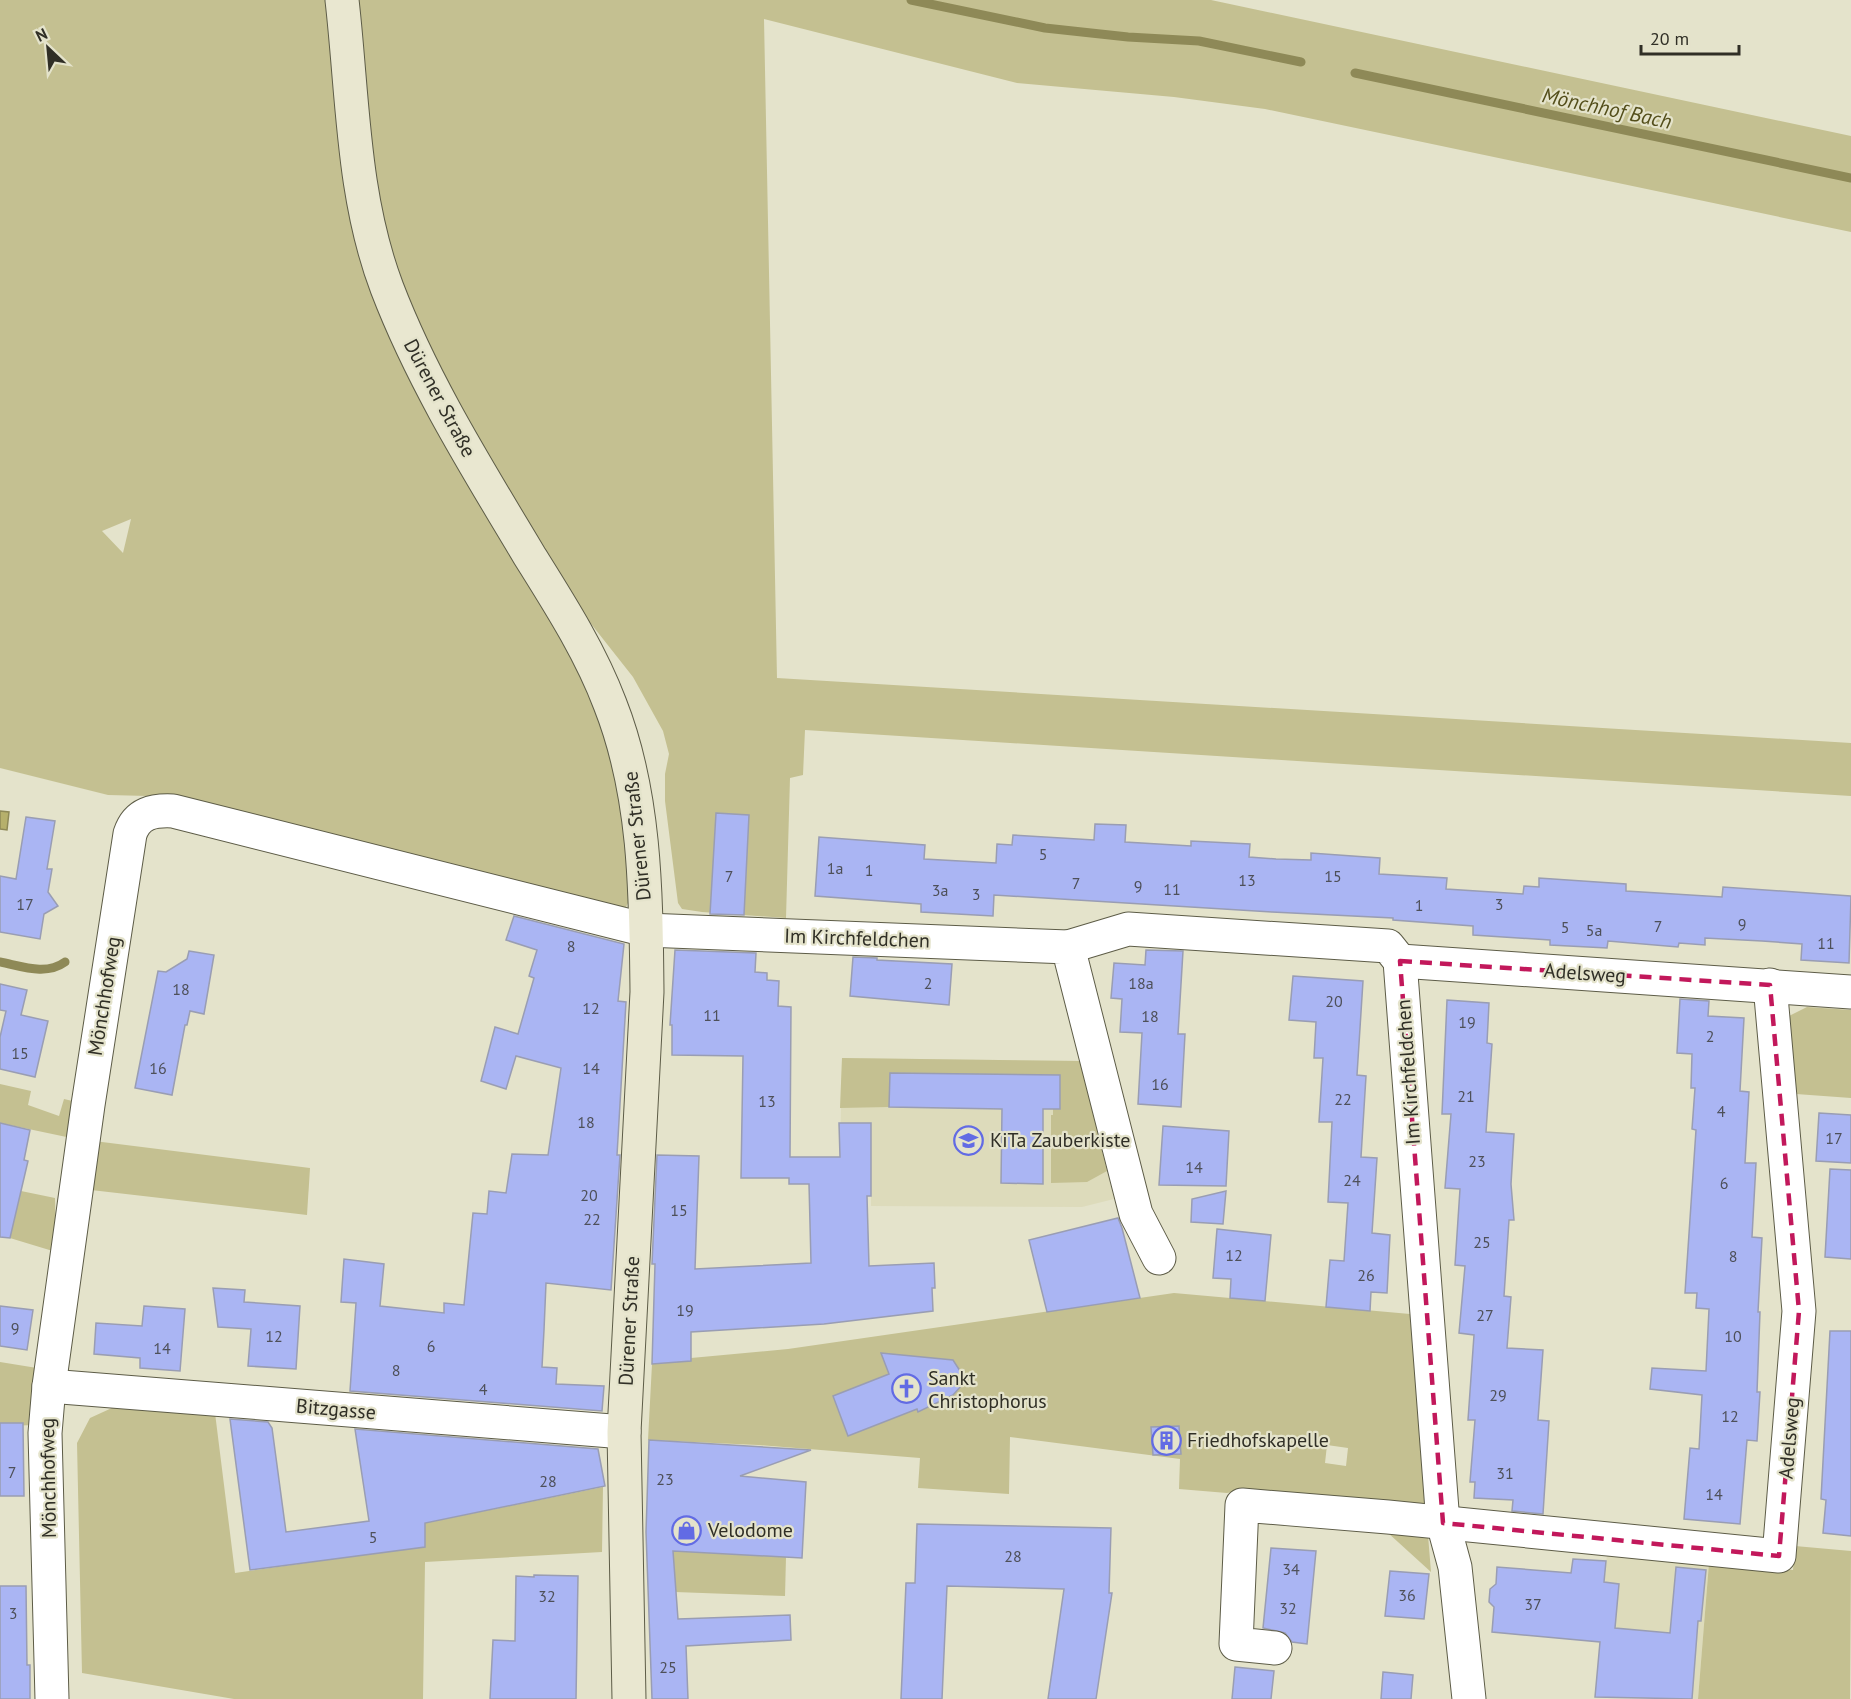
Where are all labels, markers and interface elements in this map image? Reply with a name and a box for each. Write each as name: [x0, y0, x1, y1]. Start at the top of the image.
north arrow: [18, 18, 78, 78]
scale bar: [1641, 18, 1738, 56]
text: N: [32, 23, 51, 46]
text: 20 m: [1650, 27, 1689, 50]
water label: Mönchhof Bach: [1540, 81, 1674, 135]
street label: Dürener Straße: [398, 334, 482, 462]
street label: Dürener Straße: [617, 770, 657, 902]
house number: 5: [1039, 844, 1047, 864]
house number: 1a: [827, 858, 843, 878]
house number: 1: [865, 860, 873, 880]
house number: 7: [725, 866, 733, 886]
house number: 15: [1324, 866, 1342, 886]
house number: 13: [1238, 870, 1256, 890]
house number: 7: [1072, 873, 1080, 893]
house number: 9: [1134, 876, 1142, 896]
house number: 11: [1163, 879, 1181, 899]
house number: 3a: [932, 880, 948, 900]
house number: 3: [972, 884, 980, 904]
house number: 17: [16, 894, 34, 914]
house number: 3: [1495, 894, 1503, 914]
house number: 1: [1415, 895, 1423, 915]
house number: 9: [1738, 914, 1746, 934]
house number: 7: [1654, 916, 1662, 936]
house number: 5: [1561, 917, 1569, 937]
house number: 5a: [1586, 920, 1602, 940]
street label: Im Kirchfeldchen: [784, 922, 930, 954]
house number: 11: [1817, 933, 1835, 953]
street label: Mönchhofweg: [82, 935, 126, 1057]
house number: 8: [567, 936, 575, 956]
street label: Adelsweg: [1543, 957, 1627, 989]
house number: 2: [924, 973, 932, 993]
house number: 18a: [1128, 973, 1154, 993]
house number: 18: [172, 979, 190, 999]
house number: 20: [1325, 991, 1343, 1011]
house number: 12: [582, 998, 600, 1018]
street label: Im Kirchfeldchen: [1390, 998, 1426, 1146]
house number: 11: [703, 1005, 721, 1025]
house number: 18: [1141, 1006, 1159, 1026]
house number: 19: [1458, 1012, 1476, 1032]
house number: 2: [1706, 1026, 1714, 1046]
house number: 15: [11, 1043, 29, 1063]
house number: 16: [149, 1058, 167, 1078]
house number: 14: [582, 1058, 600, 1078]
house number: 16: [1151, 1074, 1169, 1094]
house number: 21: [1457, 1086, 1475, 1106]
house number: 22: [1334, 1089, 1352, 1109]
house number: 13: [758, 1091, 776, 1111]
house number: 4: [1717, 1101, 1726, 1121]
house number: 18: [577, 1112, 595, 1132]
school or university icon: KiTa Zauberkiste: [953, 1124, 985, 1156]
place label: KiTa Zauberkiste: [990, 1127, 1130, 1153]
house number: 17: [1825, 1128, 1843, 1148]
house number: 23: [1468, 1151, 1486, 1171]
house number: 14: [1185, 1157, 1203, 1177]
house number: 24: [1343, 1170, 1361, 1190]
house number: 6: [1720, 1173, 1728, 1193]
house number: 20: [580, 1185, 598, 1205]
house number: 15: [670, 1200, 688, 1220]
house number: 22: [583, 1209, 601, 1229]
house number: 25: [1473, 1232, 1491, 1252]
house number: 12: [1225, 1245, 1243, 1265]
house number: 8: [1729, 1246, 1737, 1266]
street label: Dürener Straße: [613, 1255, 645, 1387]
house number: 26: [1357, 1265, 1375, 1285]
house number: 19: [676, 1300, 694, 1320]
house number: 27: [1476, 1305, 1494, 1325]
house number: 9: [11, 1318, 19, 1338]
house number: 12: [265, 1326, 283, 1346]
house number: 10: [1724, 1326, 1742, 1346]
house number: 6: [427, 1336, 435, 1356]
house number: 14: [153, 1338, 171, 1358]
house number: 8: [392, 1360, 400, 1380]
place label: Sankt Christophorus: [928, 1365, 1047, 1414]
church icon: Sankt Christophorus: [891, 1373, 923, 1405]
house number: 4: [479, 1379, 488, 1399]
house number: 29: [1489, 1385, 1507, 1405]
street label: Bitzgasse: [295, 1393, 377, 1425]
street label: Adelsweg: [1772, 1396, 1806, 1480]
house number: 12: [1721, 1406, 1739, 1426]
street label: Mönchhofweg: [34, 1418, 62, 1538]
building icon: Friedhofskapelle: [1150, 1424, 1182, 1456]
place label: Friedhofskapelle: [1187, 1427, 1329, 1453]
house number: 7: [8, 1462, 16, 1482]
house number: 31: [1496, 1463, 1514, 1483]
house number: 23: [656, 1469, 674, 1489]
house number: 28: [539, 1471, 557, 1491]
house number: 14: [1705, 1484, 1723, 1504]
shop icon: Velodome: [671, 1514, 703, 1546]
place label: Velodome: [707, 1517, 793, 1543]
house number: 5: [369, 1527, 377, 1547]
house number: 28: [1004, 1546, 1022, 1566]
house number: 34: [1282, 1559, 1300, 1579]
house number: 36: [1398, 1585, 1416, 1605]
house number: 32: [538, 1586, 556, 1606]
house number: 37: [1524, 1594, 1542, 1614]
house number: 32: [1279, 1598, 1297, 1618]
house number: 3: [9, 1603, 17, 1623]
house number: 25: [659, 1657, 677, 1677]

